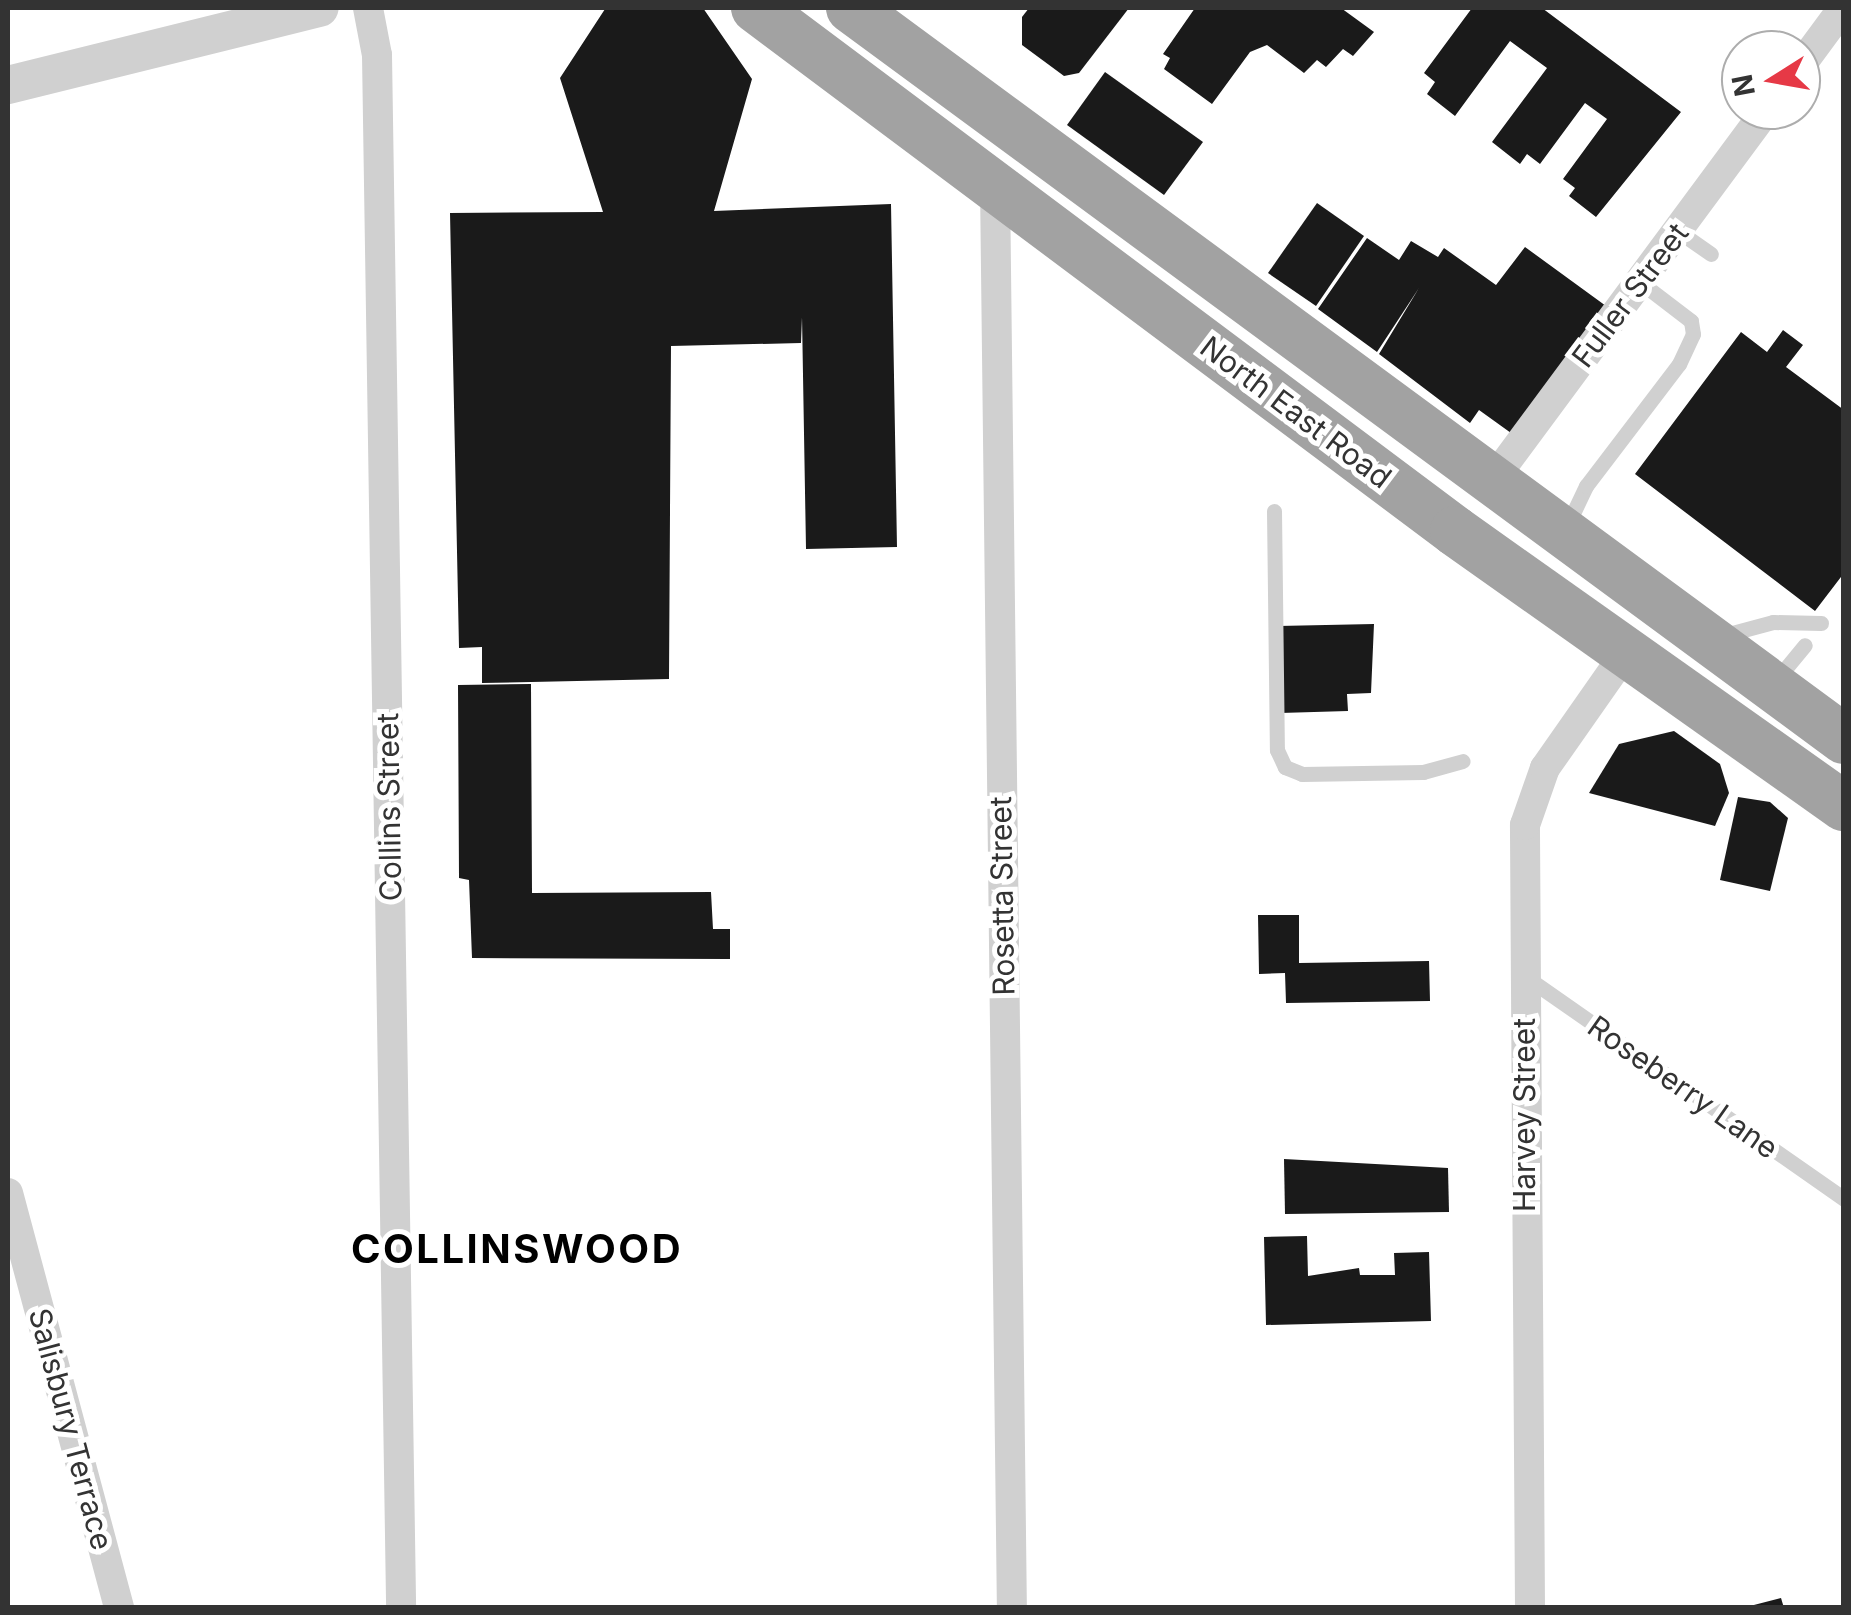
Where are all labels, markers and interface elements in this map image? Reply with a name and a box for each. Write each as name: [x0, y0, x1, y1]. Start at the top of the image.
north arrow: [1721, 30, 1821, 130]
text: N: [1725, 72, 1762, 99]
street label: Fuller Street: [1564, 216, 1696, 374]
street label: North East Road: [1193, 329, 1399, 495]
street label: Collins Street: [369, 713, 409, 901]
street label: Rosetta Street: [982, 796, 1022, 996]
street label: Roseberry Lane: [1581, 1008, 1785, 1166]
street label: Harvey Street: [1506, 1018, 1542, 1212]
district label: COLLINSWOOD: [351, 1225, 683, 1273]
street label: Salisbury Terrace: [21, 1304, 121, 1554]

